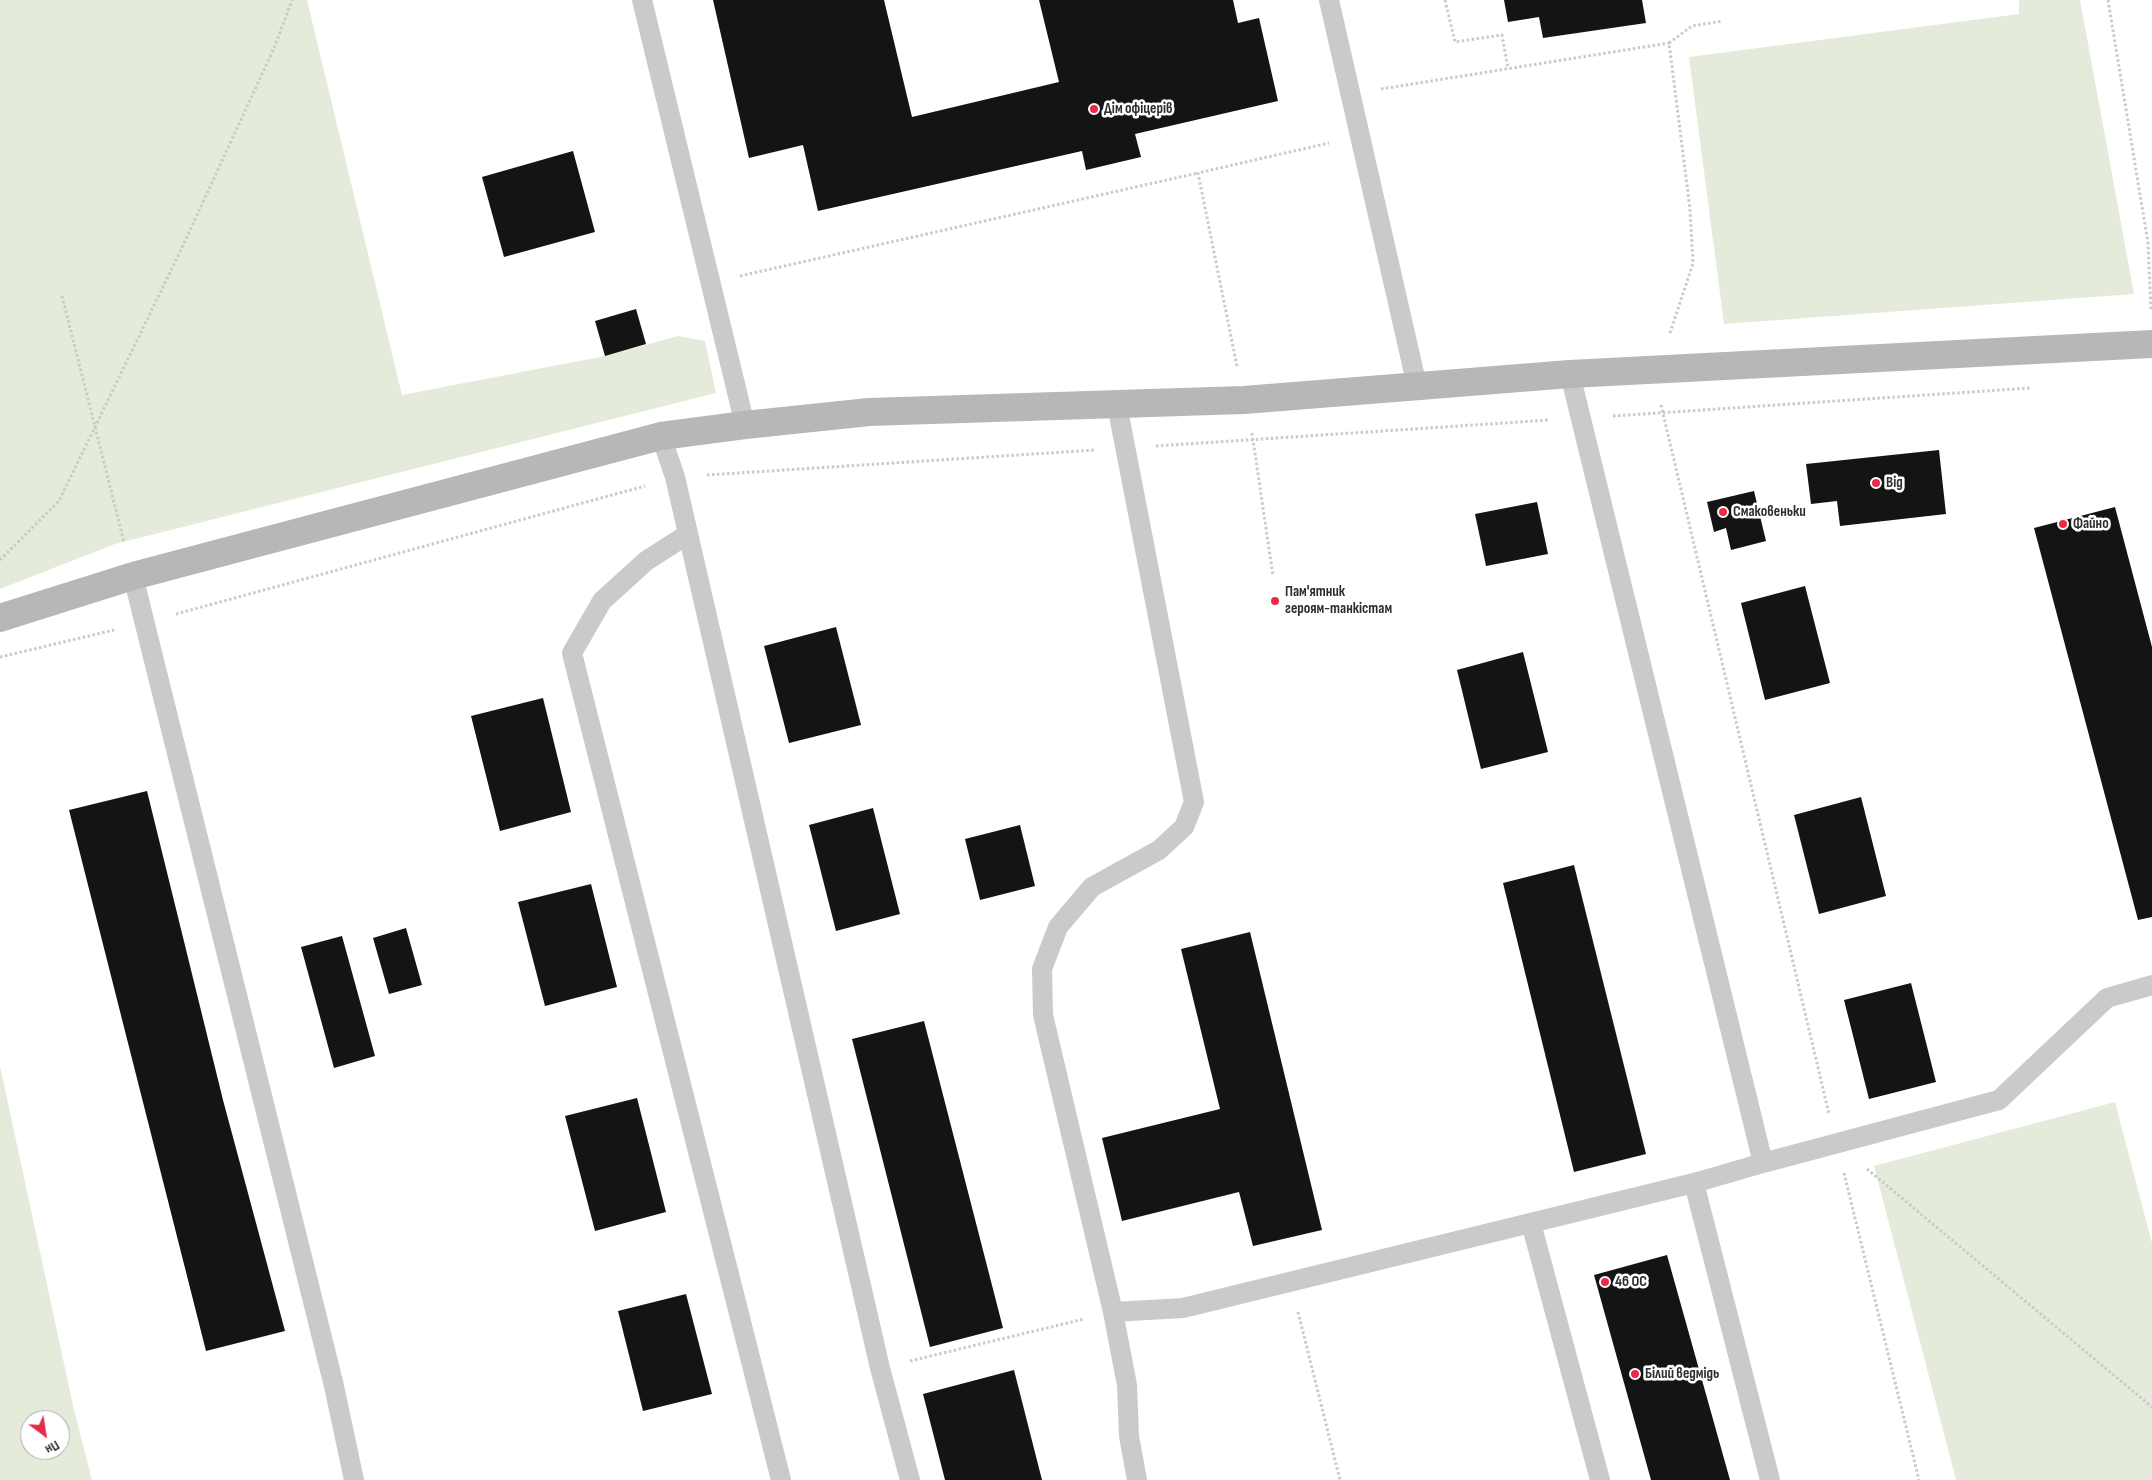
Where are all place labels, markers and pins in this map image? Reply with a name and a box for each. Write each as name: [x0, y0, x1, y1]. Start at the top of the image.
place label: Дім офіцерів: [1104, 100, 1172, 118]
marker: Дім офіцерів: [1088, 103, 1100, 115]
place label: Від: [1886, 474, 1903, 492]
marker: Від: [1870, 477, 1882, 489]
place label: Смаковеньки: [1733, 503, 1806, 521]
marker: Смаковеньки: [1717, 506, 1729, 518]
place label: Файно: [2073, 515, 2109, 533]
marker: Файно: [2057, 518, 2069, 530]
place label: Пам'ятник героям-танкістам: [1285, 583, 1392, 618]
marker: Пам'ятник героям-танкістам: [1269, 595, 1281, 607]
place label: 46 ОС: [1615, 1273, 1647, 1291]
marker: 46 ОС: [1599, 1276, 1611, 1288]
place label: Білий ведмідь: [1645, 1365, 1719, 1383]
marker: Білий ведмідь: [1629, 1368, 1641, 1380]

